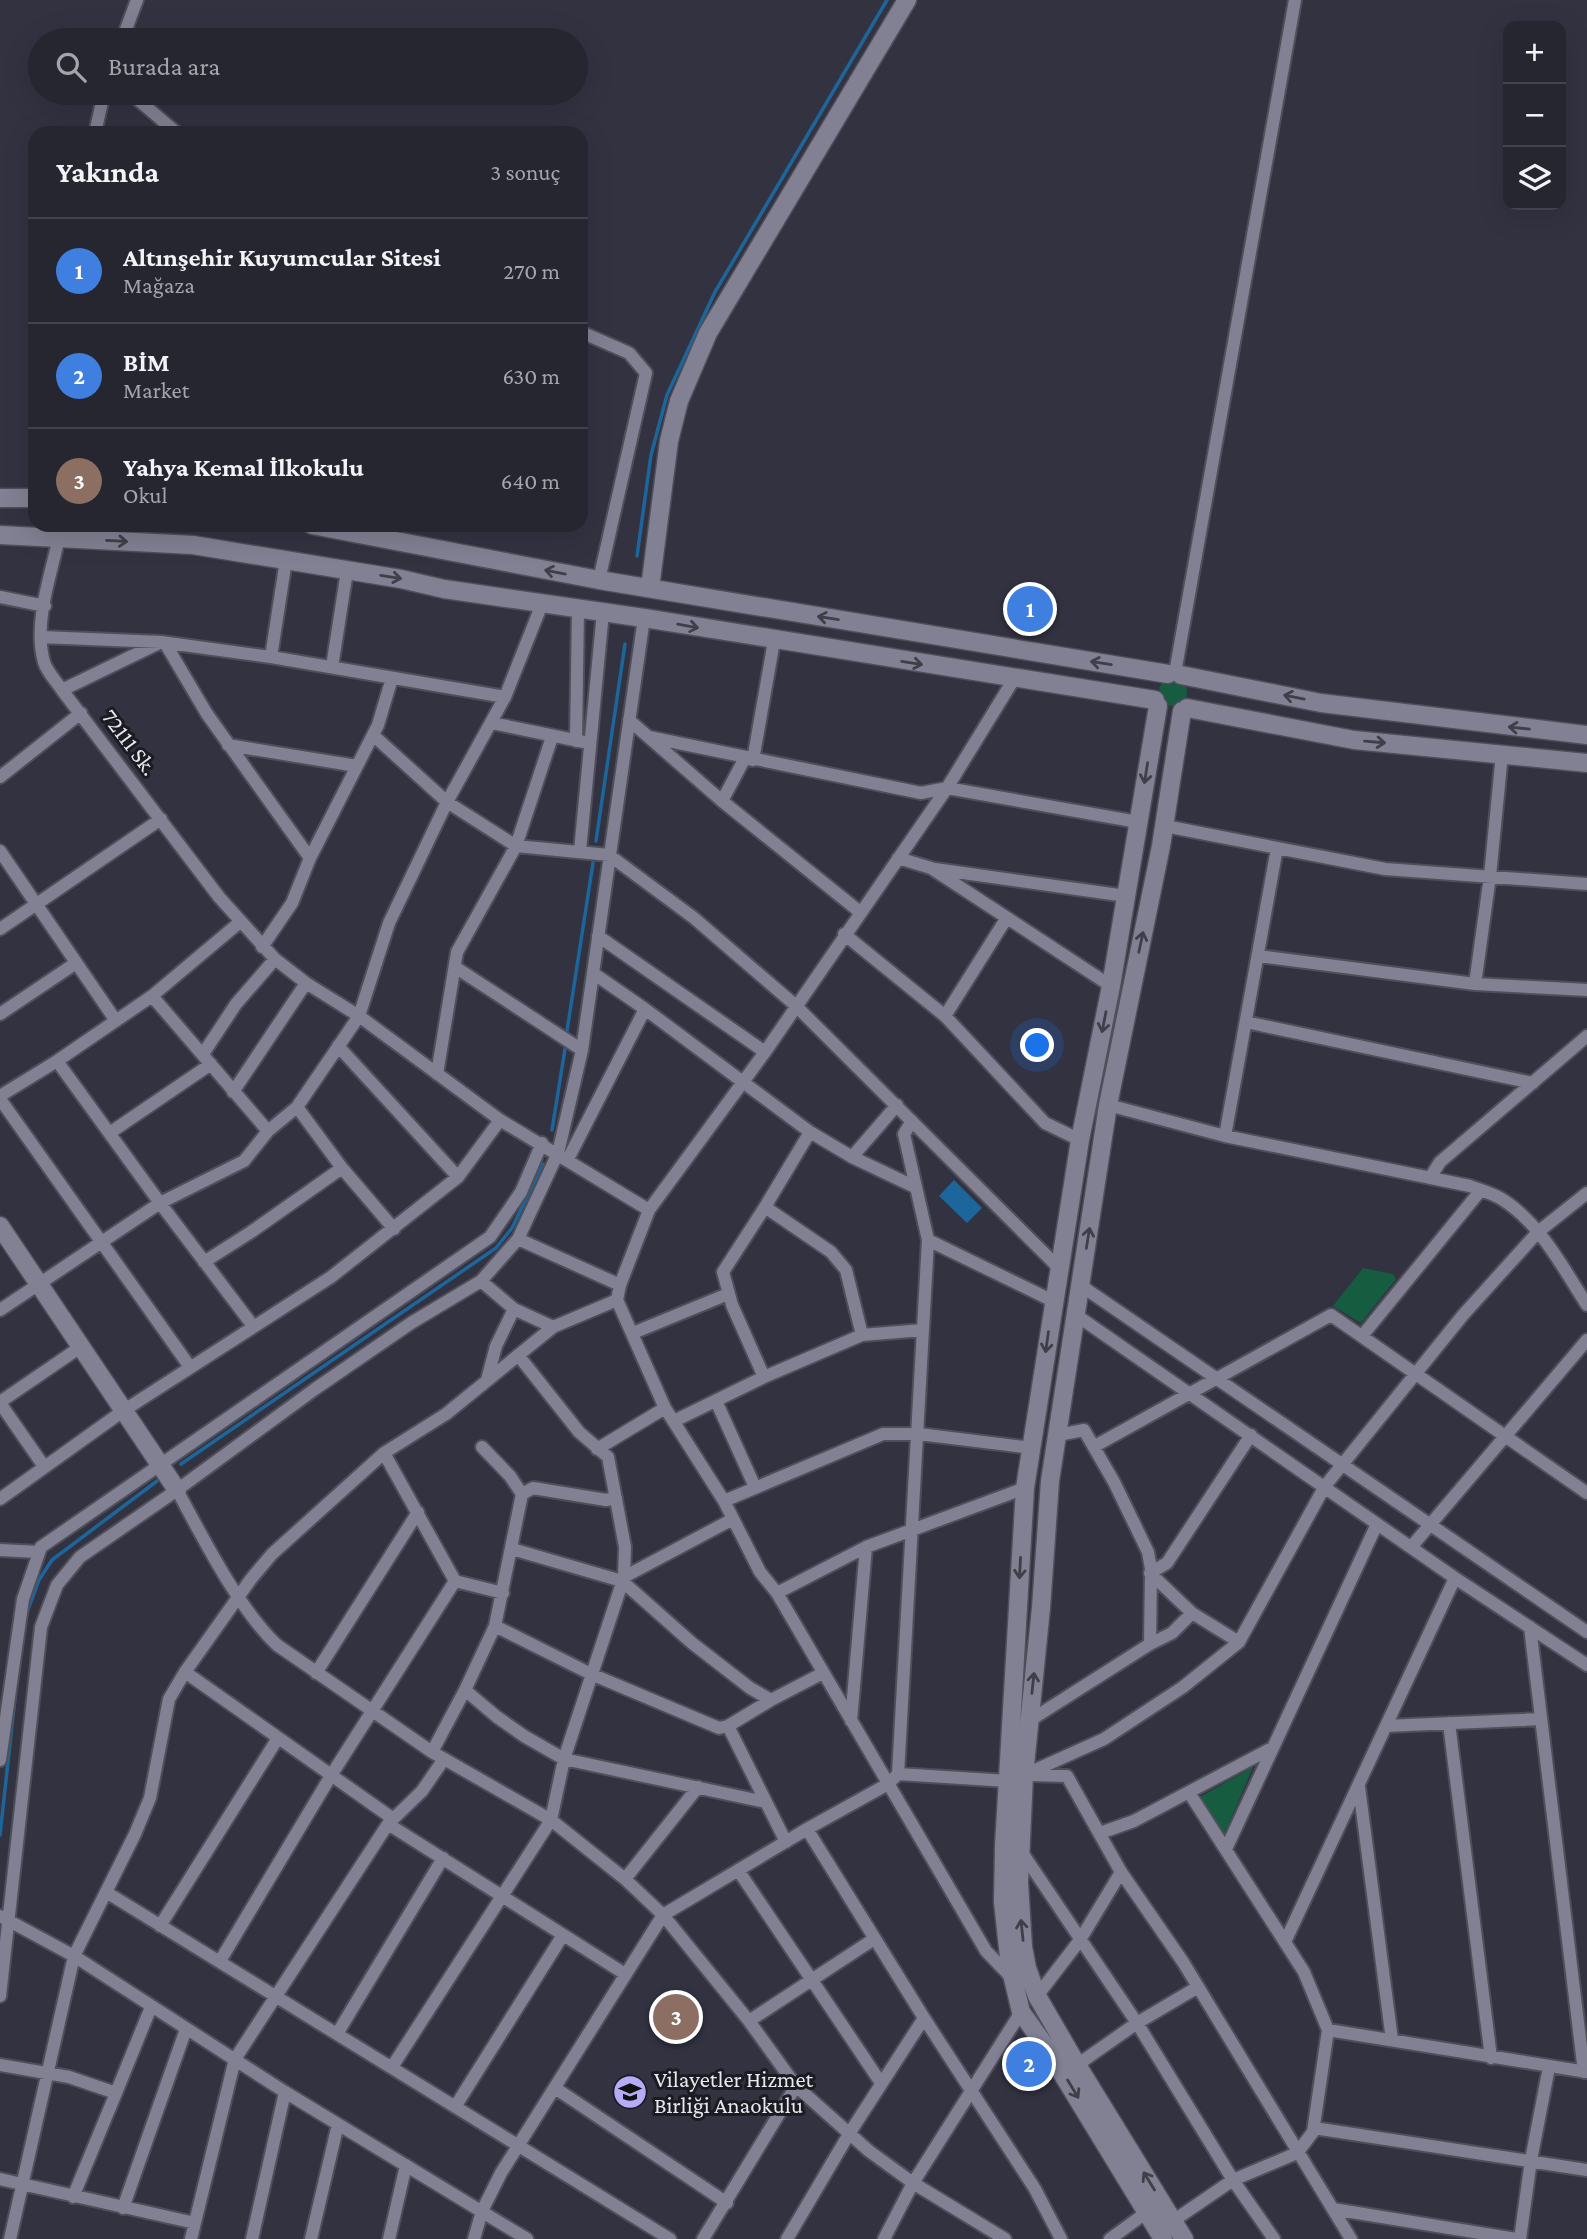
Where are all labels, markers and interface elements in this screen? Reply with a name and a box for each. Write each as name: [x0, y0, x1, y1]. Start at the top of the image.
map controls: [1503, 21, 1566, 210]
button: +: [1503, 21, 1566, 84]
search box: [28, 28, 588, 105]
icon: search: [52, 48, 90, 86]
text: Burada ara: [108, 52, 220, 81]
button: −: [1503, 84, 1566, 147]
button: layers: [1503, 147, 1566, 210]
text: Yakında: [56, 155, 159, 188]
text: 3 sonuç: [490, 159, 560, 185]
text: Altınşehir Kuyumcular Sitesi: [123, 243, 441, 272]
text: 1: [75, 258, 83, 284]
text: 270 m: [503, 258, 560, 284]
text: Mağaza: [123, 272, 195, 298]
text: BİM: [123, 348, 170, 377]
text: 2: [73, 363, 85, 389]
text: 630 m: [502, 363, 560, 389]
text: Market: [123, 377, 189, 403]
text: Yahya Kemal İlkokulu: [123, 453, 364, 482]
text: 3: [73, 468, 85, 494]
text: 640 m: [501, 468, 560, 494]
text: Okul: [123, 482, 168, 508]
one-way arrow: [105, 534, 128, 547]
one-way arrow: [544, 565, 567, 578]
one-way arrow: [379, 571, 402, 584]
pin: 1: [1007, 583, 1053, 635]
one-way arrow: [817, 611, 840, 624]
one-way arrow: [676, 620, 699, 633]
one-way arrow: [1090, 656, 1113, 669]
one-way arrow: [900, 657, 923, 670]
one-way arrow: [1283, 690, 1306, 704]
street label: 72111 Sk.: [97, 704, 163, 780]
one-way arrow: [1508, 721, 1531, 734]
one-way arrow: [1363, 736, 1385, 749]
one-way arrow: [1139, 761, 1152, 784]
one-way arrow: [1135, 931, 1149, 954]
one-way arrow: [1097, 1010, 1111, 1033]
your location: [1020, 1028, 1054, 1062]
one-way arrow: [1081, 1228, 1094, 1250]
one-way arrow: [1040, 1330, 1053, 1353]
one-way arrow: [1014, 1556, 1027, 1579]
one-way arrow: [1027, 1672, 1040, 1695]
one-way arrow: [1015, 1920, 1028, 1942]
pin: 3: [653, 1991, 699, 2043]
pin: 2: [1006, 2038, 1052, 2090]
place label: Vilayetler Hizmet Birliği Anaokulu: [654, 2066, 814, 2118]
school or university icon: Vilayetler Hizmet Birliği Anaokulu: [611, 2073, 649, 2111]
one-way arrow: [1066, 2079, 1080, 2099]
one-way arrow: [1141, 2171, 1155, 2191]

